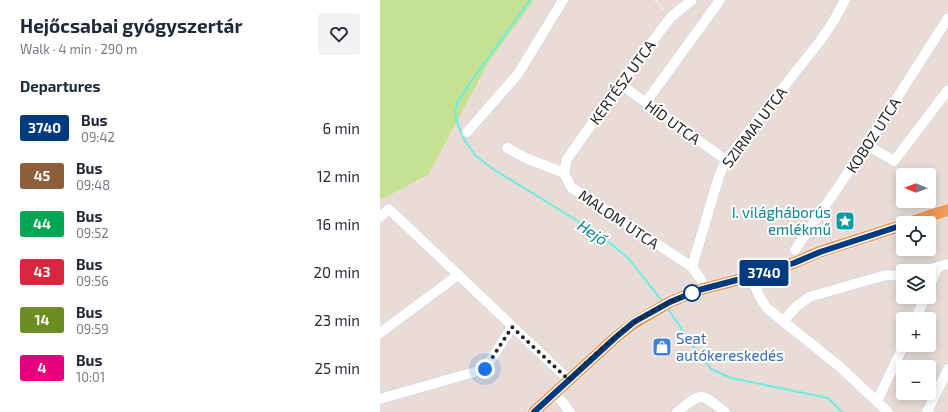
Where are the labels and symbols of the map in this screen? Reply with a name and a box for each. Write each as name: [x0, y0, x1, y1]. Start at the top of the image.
street label: KERTÉSZ UTCA: [585, 36, 659, 128]
street label: SZIRMAI UTCA: [718, 83, 791, 171]
street label: KOBOZ UTCA: [842, 93, 904, 176]
street label: HÍD UTCA: [642, 96, 705, 148]
north arrow: [896, 168, 936, 208]
street label: MALOM UTCA: [575, 186, 663, 253]
place label: I. világháborús emlékmű: [732, 203, 831, 238]
place icon: I. világháborús emlékmű: [834, 210, 856, 232]
water label: Hejő: [574, 215, 612, 250]
line badge: 3740: [736, 260, 792, 286]
unlabelled marker: [683, 284, 701, 302]
place label: Seat autókereskedés: [676, 329, 784, 364]
shop icon: Seat autókereskedés: [651, 336, 673, 358]
your location: [475, 359, 495, 379]

